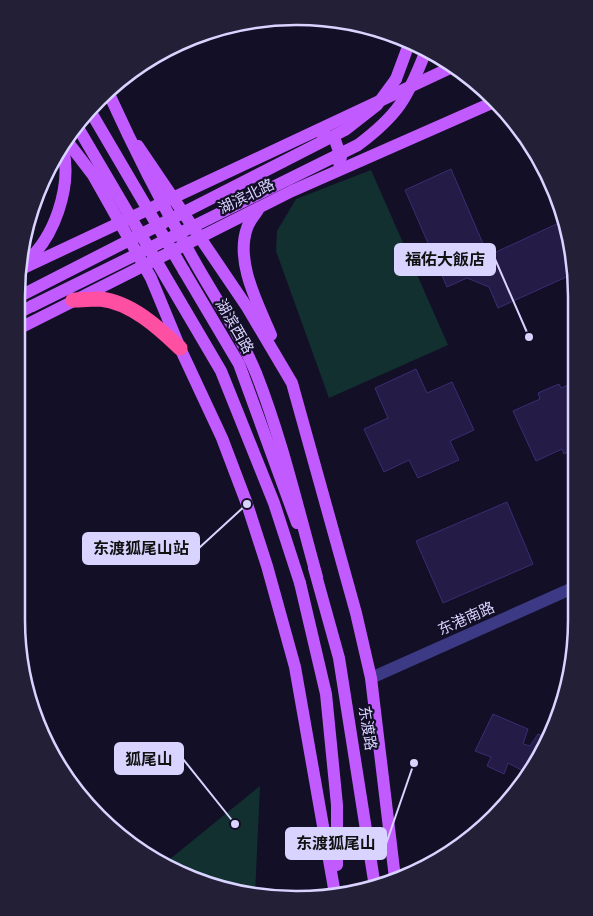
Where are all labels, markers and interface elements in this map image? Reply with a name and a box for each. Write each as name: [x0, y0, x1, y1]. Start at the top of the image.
street label: 湖滨北路: [215, 174, 277, 218]
callout: 福佑大飯店: [395, 244, 495, 275]
text: 福佑大飯店: [405, 250, 485, 269]
street label: 湖滨西路: [212, 295, 258, 357]
callout: 东渡狐尾山站: [83, 533, 199, 564]
text: 东渡狐尾山站: [93, 539, 189, 558]
street label: 东港南路: [435, 597, 497, 639]
street label: 东渡路: [355, 704, 381, 752]
callout: 狐尾山: [115, 743, 183, 774]
text: 狐尾山: [125, 750, 173, 769]
callout: 东渡狐尾山: [286, 828, 386, 859]
text: 东渡狐尾山: [296, 834, 376, 853]

